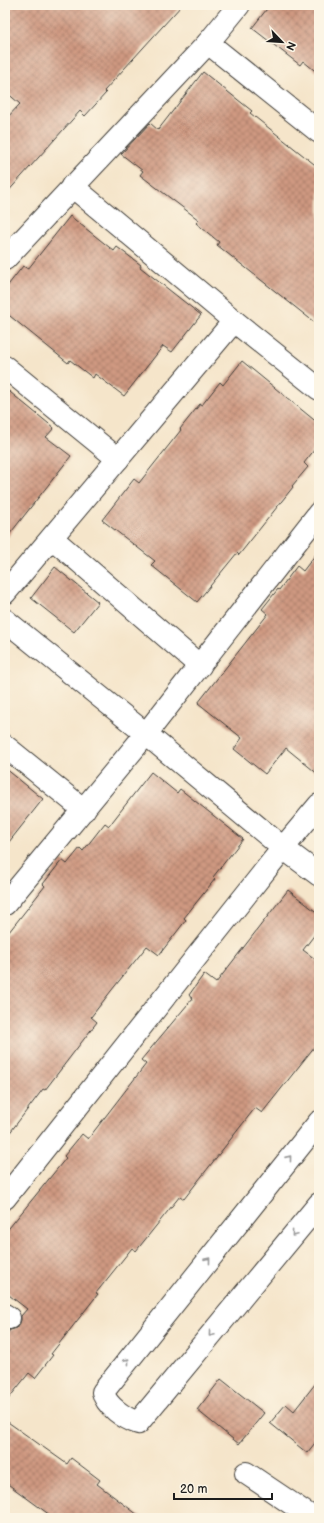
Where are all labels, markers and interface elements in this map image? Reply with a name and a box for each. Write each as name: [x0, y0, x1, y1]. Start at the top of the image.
north arrow: [262, 22, 302, 62]
text: N: [283, 40, 298, 53]
one-way arrow: [285, 1156, 292, 1163]
one-way arrow: [292, 1229, 299, 1236]
one-way arrow: [204, 1257, 211, 1265]
one-way arrow: [209, 1329, 216, 1336]
one-way arrow: [122, 1359, 129, 1366]
scale bar: [174, 1475, 272, 1501]
text: 20 m: [180, 1482, 207, 1497]

